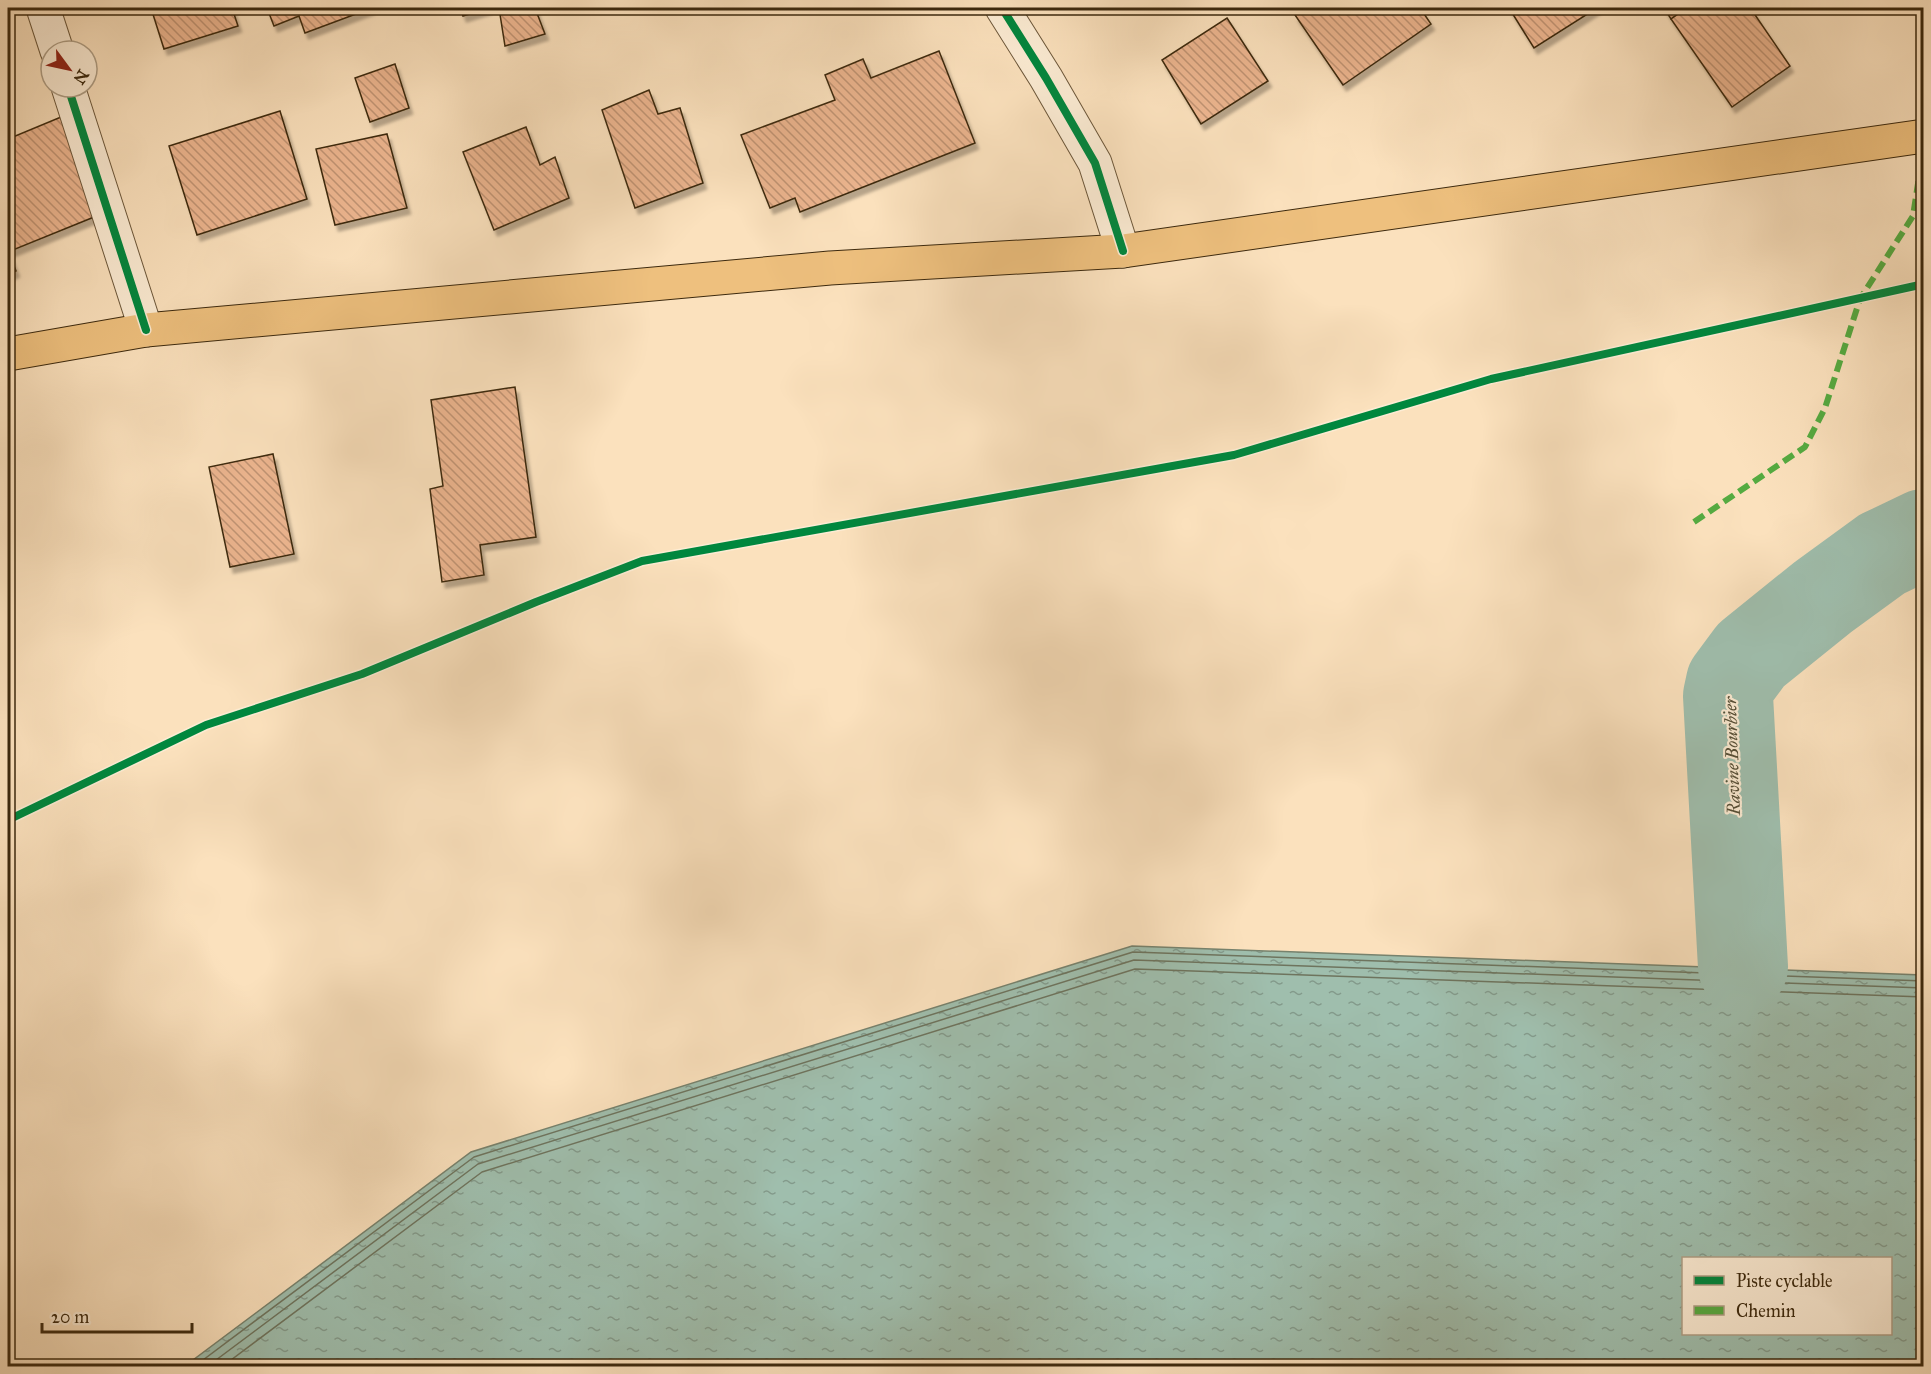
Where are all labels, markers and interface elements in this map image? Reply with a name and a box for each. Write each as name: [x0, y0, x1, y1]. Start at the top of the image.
north arrow: [39, 39, 99, 99]
text: N: [69, 66, 93, 88]
water label: Ravine Bourbier: [1719, 695, 1745, 817]
legend: [1682, 1257, 1892, 1335]
text: Piste cyclable: [1736, 1270, 1833, 1292]
scale bar: [42, 1296, 192, 1334]
text: Chemin: [1736, 1300, 1796, 1322]
text: 20 m: [51, 1306, 89, 1328]

